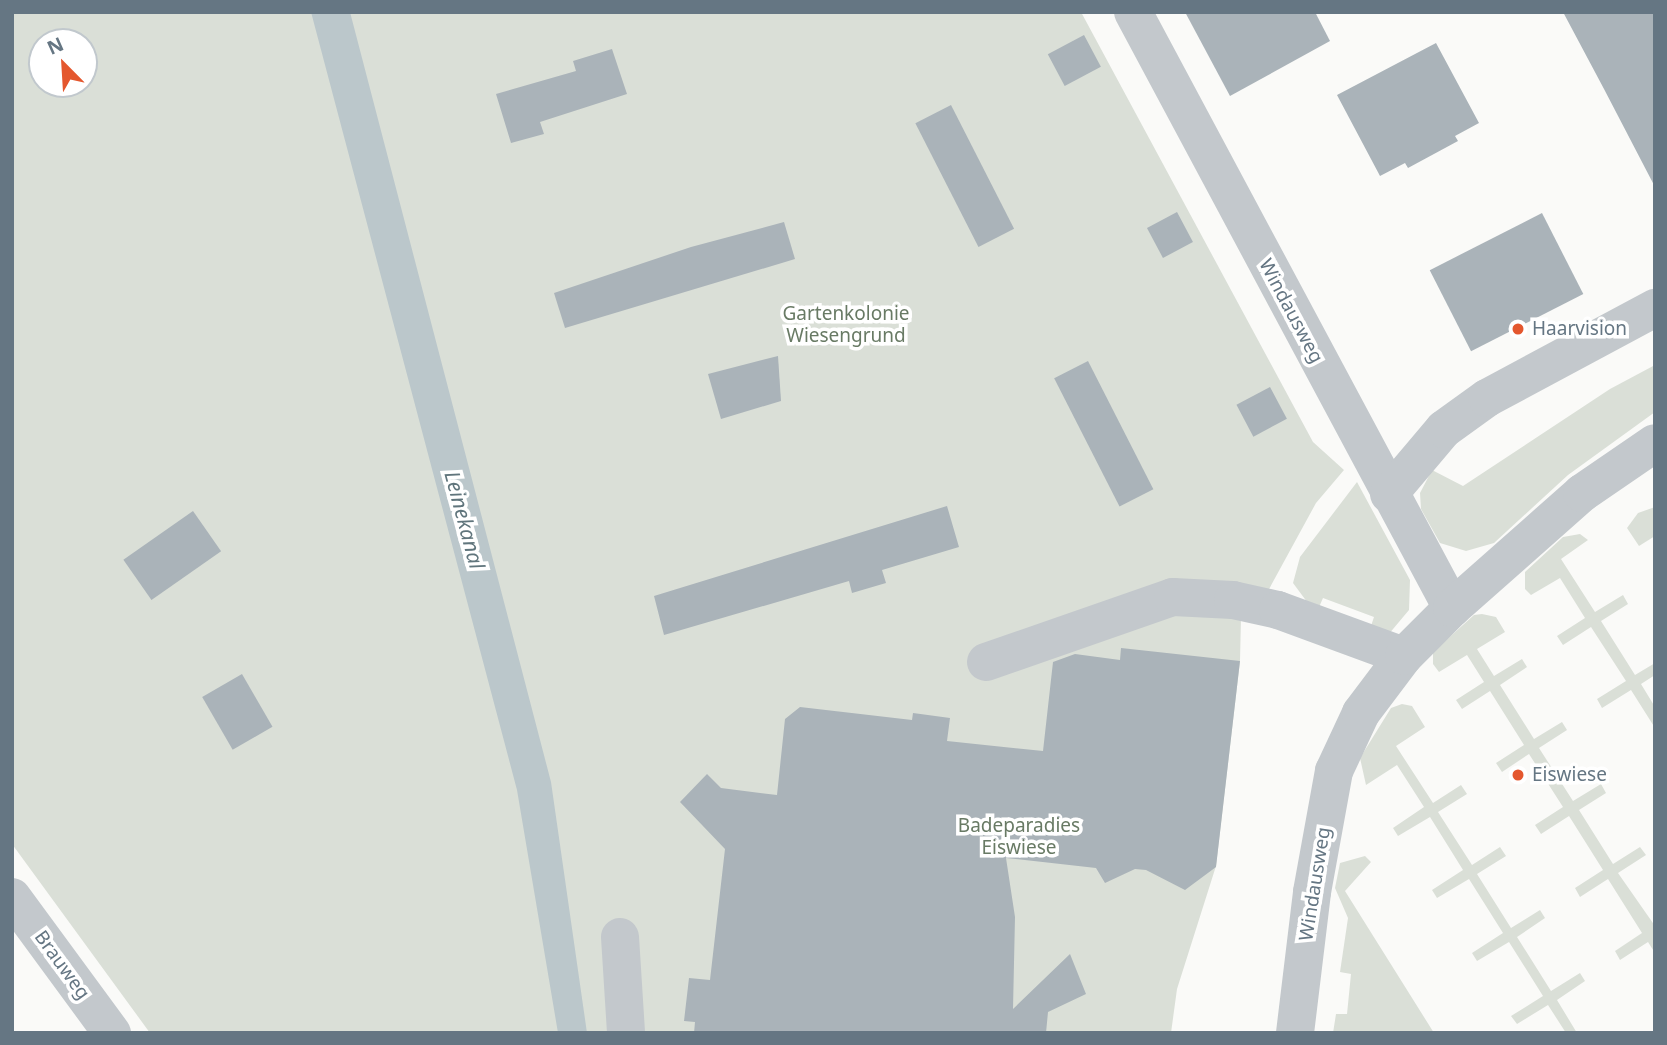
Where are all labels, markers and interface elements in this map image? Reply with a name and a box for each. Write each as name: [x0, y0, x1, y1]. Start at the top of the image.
north arrow: [28, 28, 98, 98]
text: N: [43, 31, 68, 61]
street label: Windausweg: [1254, 255, 1328, 367]
park label: Gartenkolonie Wiesengrund: [782, 303, 910, 347]
place label: Haarvision: [1532, 318, 1627, 340]
marker: Haarvision: [1510, 321, 1526, 337]
water label: Leinekanal: [440, 468, 490, 572]
place label: Eiswiese: [1532, 764, 1607, 786]
marker: Eiswiese: [1510, 767, 1526, 783]
park label: Badeparadies Eiswiese: [958, 815, 1080, 859]
street label: Windausweg: [1295, 826, 1335, 942]
street label: Brauweg: [29, 926, 95, 1004]

